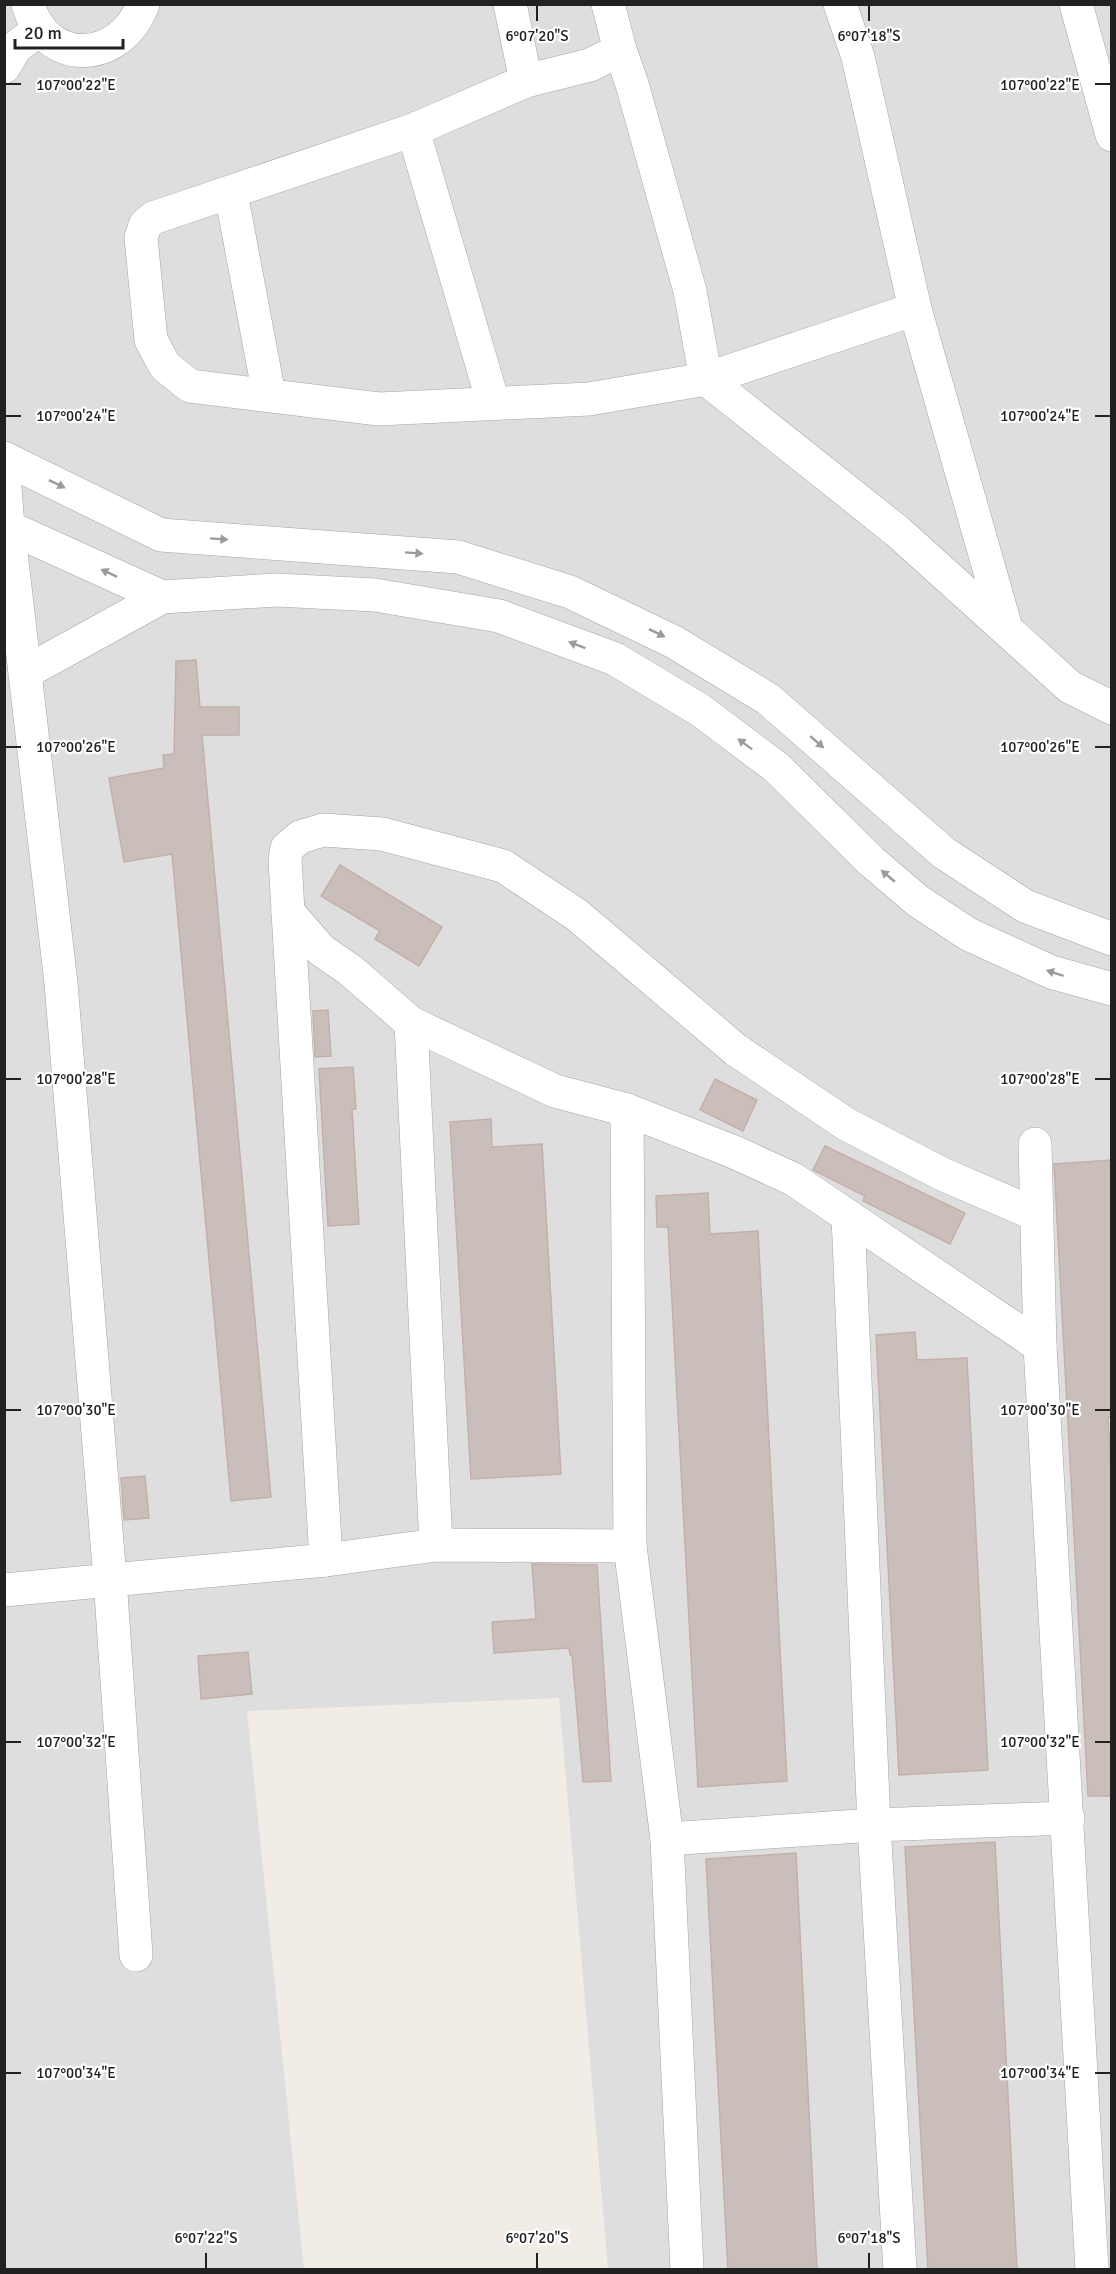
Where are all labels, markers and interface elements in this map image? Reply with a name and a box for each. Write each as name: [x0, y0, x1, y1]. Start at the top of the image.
scale bar: [15, 12, 123, 50]
text: 20 m: [24, 22, 62, 44]
text: 6°07'20"S: [505, 27, 569, 45]
text: 6°07'18"S: [837, 27, 901, 45]
text: 107°00'22"E: [36, 76, 116, 94]
text: 107°00'22"E: [1000, 76, 1080, 94]
text: 107°00'24"E: [36, 407, 116, 425]
text: 107°00'24"E: [1000, 407, 1080, 425]
one-way arrow: [48, 478, 66, 488]
one-way arrow: [210, 534, 229, 544]
one-way arrow: [404, 549, 423, 558]
one-way arrow: [99, 568, 117, 578]
one-way arrow: [648, 629, 665, 638]
one-way arrow: [568, 640, 586, 650]
one-way arrow: [809, 735, 824, 748]
text: 107°00'26"E: [36, 738, 116, 756]
one-way arrow: [737, 738, 752, 750]
text: 107°00'26"E: [1000, 738, 1080, 756]
one-way arrow: [880, 869, 896, 882]
one-way arrow: [1046, 968, 1064, 977]
text: 107°00'28"E: [36, 1070, 116, 1088]
text: 107°00'28"E: [1000, 1070, 1080, 1088]
text: 107°00'30"E: [36, 1401, 116, 1419]
text: 107°00'30"E: [1000, 1401, 1080, 1419]
text: 107°00'32"E: [36, 1733, 116, 1751]
text: 107°00'32"E: [1000, 1733, 1080, 1751]
text: 107°00'34"E: [36, 2064, 116, 2082]
text: 107°00'34"E: [1000, 2064, 1080, 2082]
text: 6°07'22"S: [174, 2229, 238, 2247]
text: 6°07'20"S: [505, 2229, 569, 2247]
text: 6°07'18"S: [837, 2229, 901, 2247]

